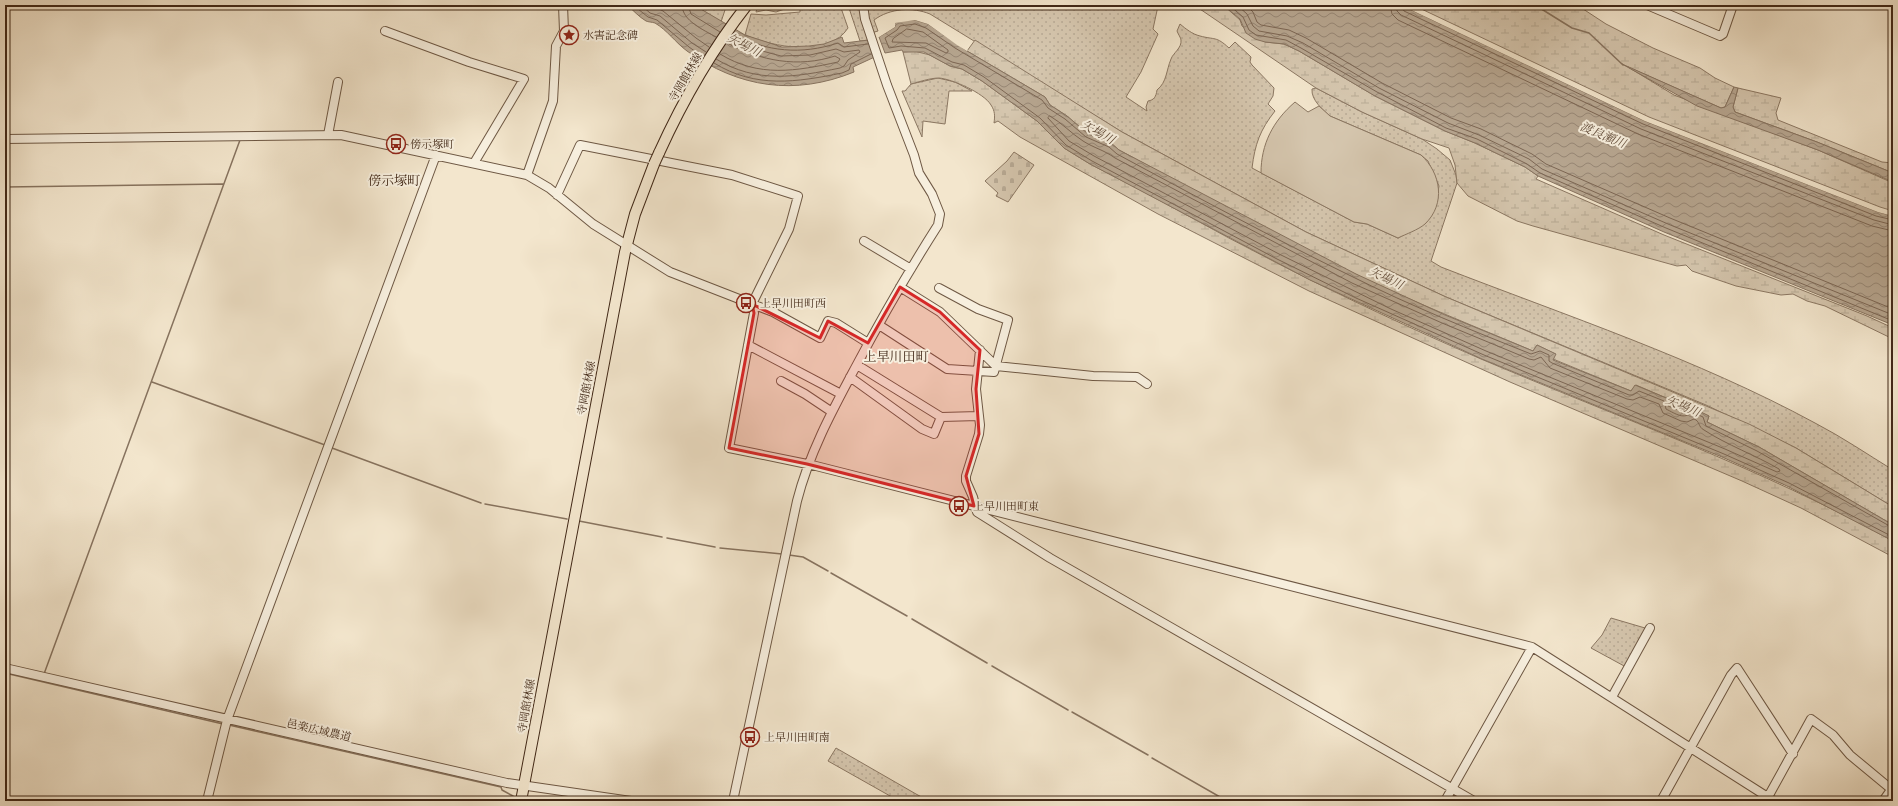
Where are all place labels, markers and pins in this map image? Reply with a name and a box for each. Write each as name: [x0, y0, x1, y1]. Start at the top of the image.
place icon: 水害記念碑: [558, 24, 580, 46]
place label: 水害記念碑: [583, 28, 638, 42]
bus stop icon: 傍示塚町: [385, 133, 407, 155]
place label: 傍示塚町: [410, 137, 454, 151]
bus stop icon: 上早川田町西: [735, 292, 757, 314]
place label: 上早川田町西: [760, 296, 826, 310]
bus stop icon: 上早川田町東: [948, 495, 970, 517]
place label: 上早川田町東: [973, 499, 1039, 513]
bus stop icon: 上早川田町南: [739, 726, 761, 748]
place label: 上早川田町南: [764, 730, 830, 744]

